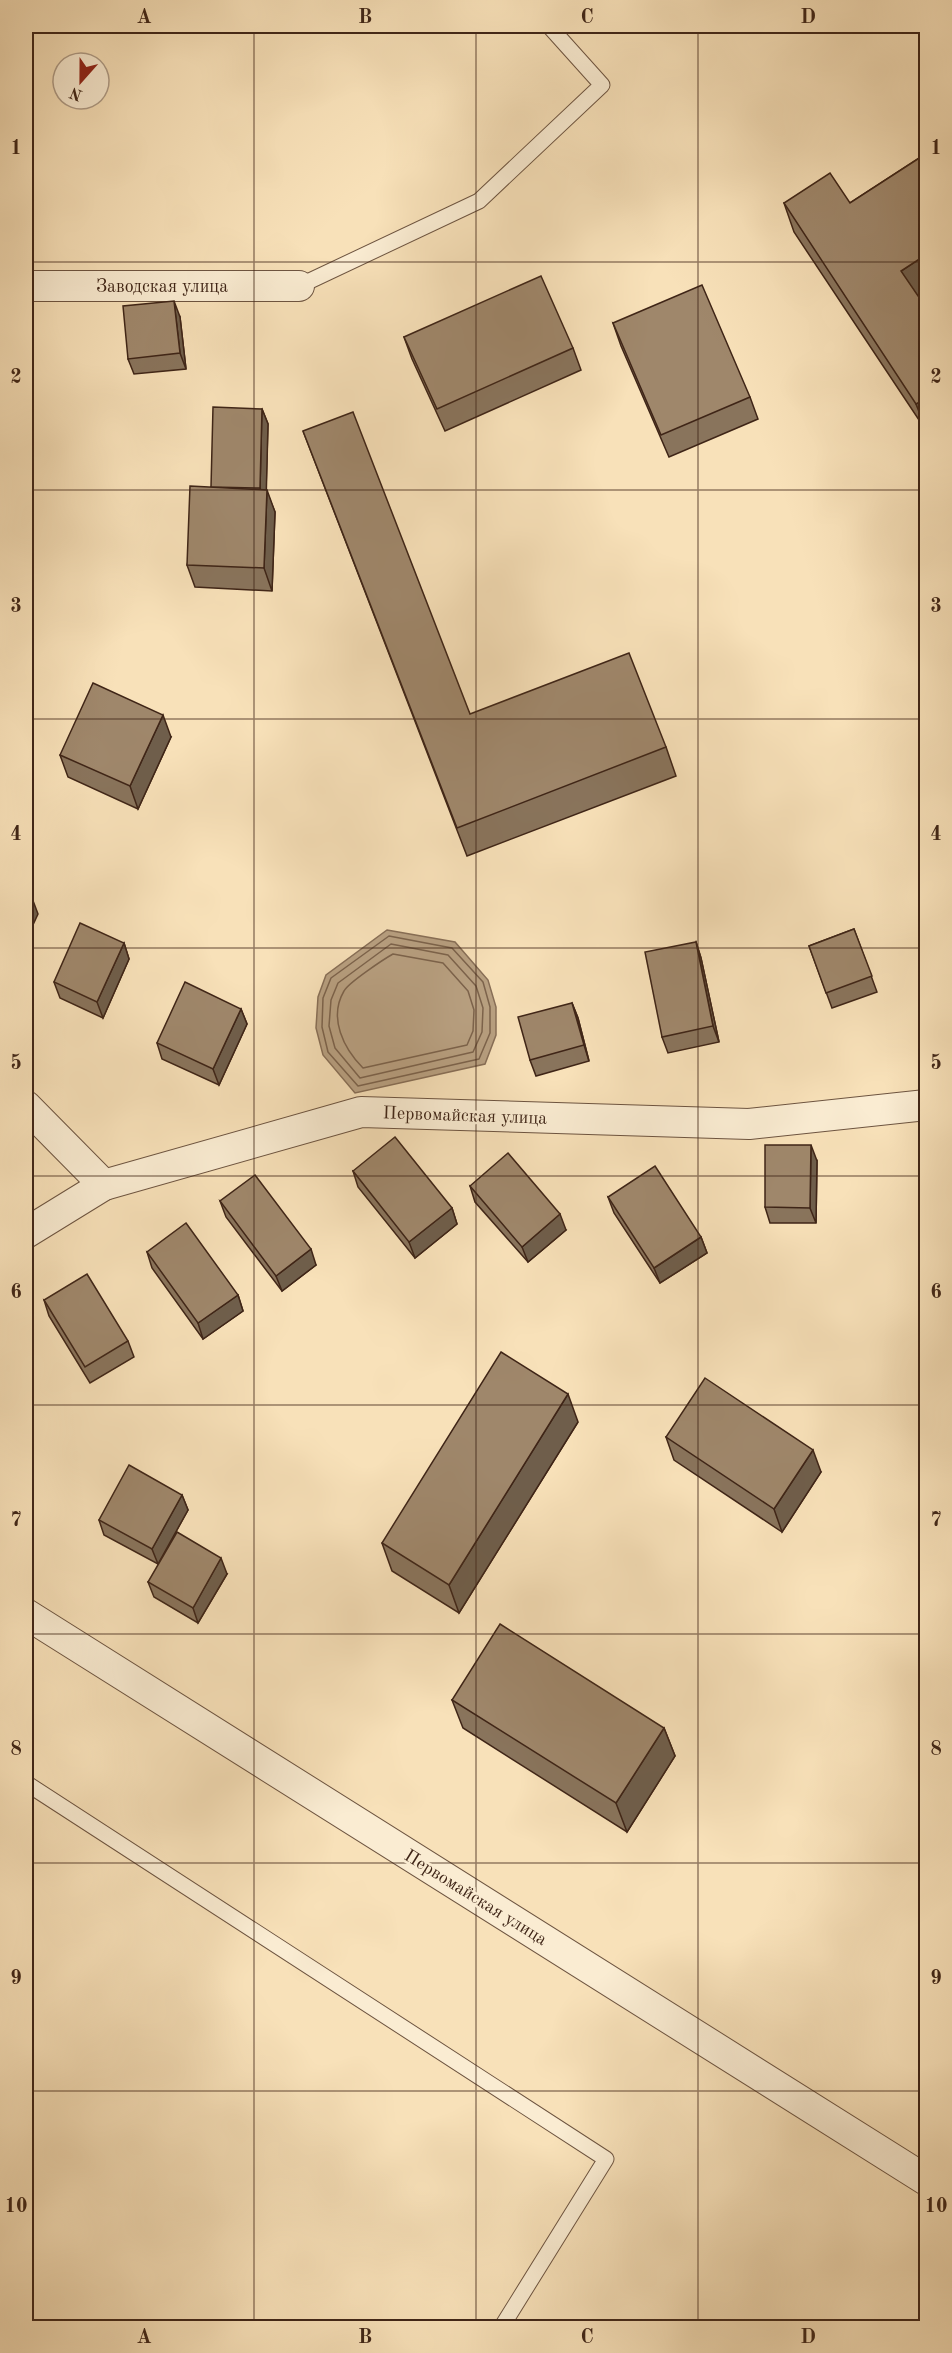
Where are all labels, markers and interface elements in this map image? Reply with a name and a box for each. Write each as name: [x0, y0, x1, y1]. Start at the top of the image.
text: A: [136, 8, 152, 28]
text: B: [358, 8, 372, 28]
text: C: [580, 8, 594, 28]
text: D: [800, 8, 816, 28]
north arrow: [51, 51, 111, 111]
text: N: [67, 83, 85, 103]
text: 1: [10, 139, 22, 159]
text: 1: [930, 139, 942, 159]
street label: Заводская улица: [96, 278, 228, 296]
text: 2: [10, 368, 22, 388]
text: 2: [930, 368, 942, 388]
text: 3: [10, 597, 22, 617]
text: 3: [930, 597, 942, 617]
text: 4: [10, 825, 22, 845]
text: 4: [930, 825, 942, 845]
text: 5: [10, 1053, 22, 1074]
text: 5: [930, 1053, 942, 1074]
street label: Первомайская улица: [382, 1104, 548, 1128]
text: 6: [10, 1283, 22, 1303]
text: 6: [930, 1283, 942, 1303]
text: 7: [10, 1511, 22, 1531]
text: 7: [930, 1511, 942, 1531]
text: 8: [10, 1740, 22, 1760]
text: 8: [930, 1740, 942, 1760]
street label: Первомайская улица: [401, 1847, 550, 1949]
text: 9: [10, 1969, 22, 1989]
text: 9: [930, 1969, 942, 1989]
text: 10: [4, 2197, 28, 2217]
text: 10: [924, 2197, 948, 2217]
text: A: [136, 2328, 152, 2348]
text: B: [358, 2328, 372, 2348]
text: C: [580, 2328, 594, 2348]
text: D: [800, 2328, 816, 2348]

